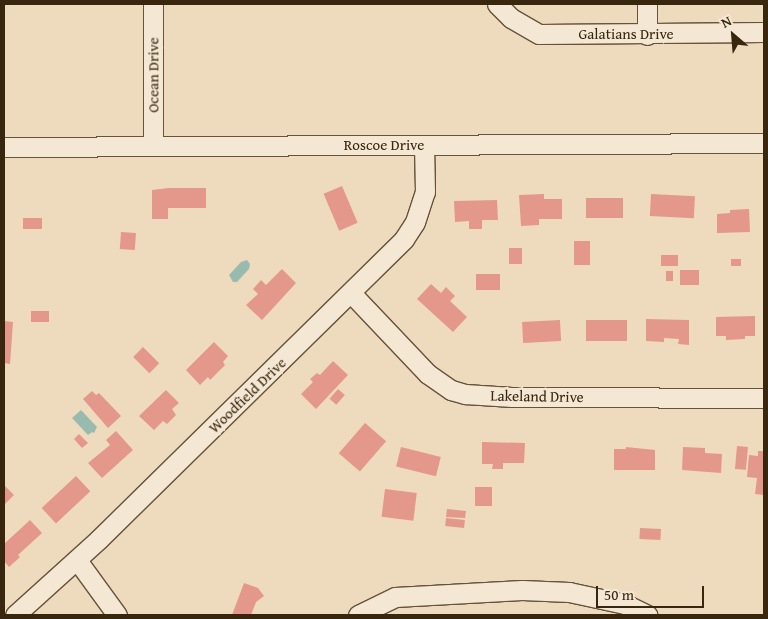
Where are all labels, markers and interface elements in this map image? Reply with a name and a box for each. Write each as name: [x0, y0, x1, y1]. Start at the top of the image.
north arrow: [708, 10, 758, 60]
text: N: [717, 11, 735, 33]
street label: Galatians Drive: [578, 25, 674, 43]
street label: Ocean Drive: [144, 37, 162, 113]
street label: Roscoe Drive: [344, 136, 424, 154]
street label: Woodfield Drive: [205, 354, 289, 436]
street label: Lakeland Drive: [490, 386, 584, 406]
scale bar: [598, 576, 706, 608]
text: 50 m: [604, 584, 634, 605]

